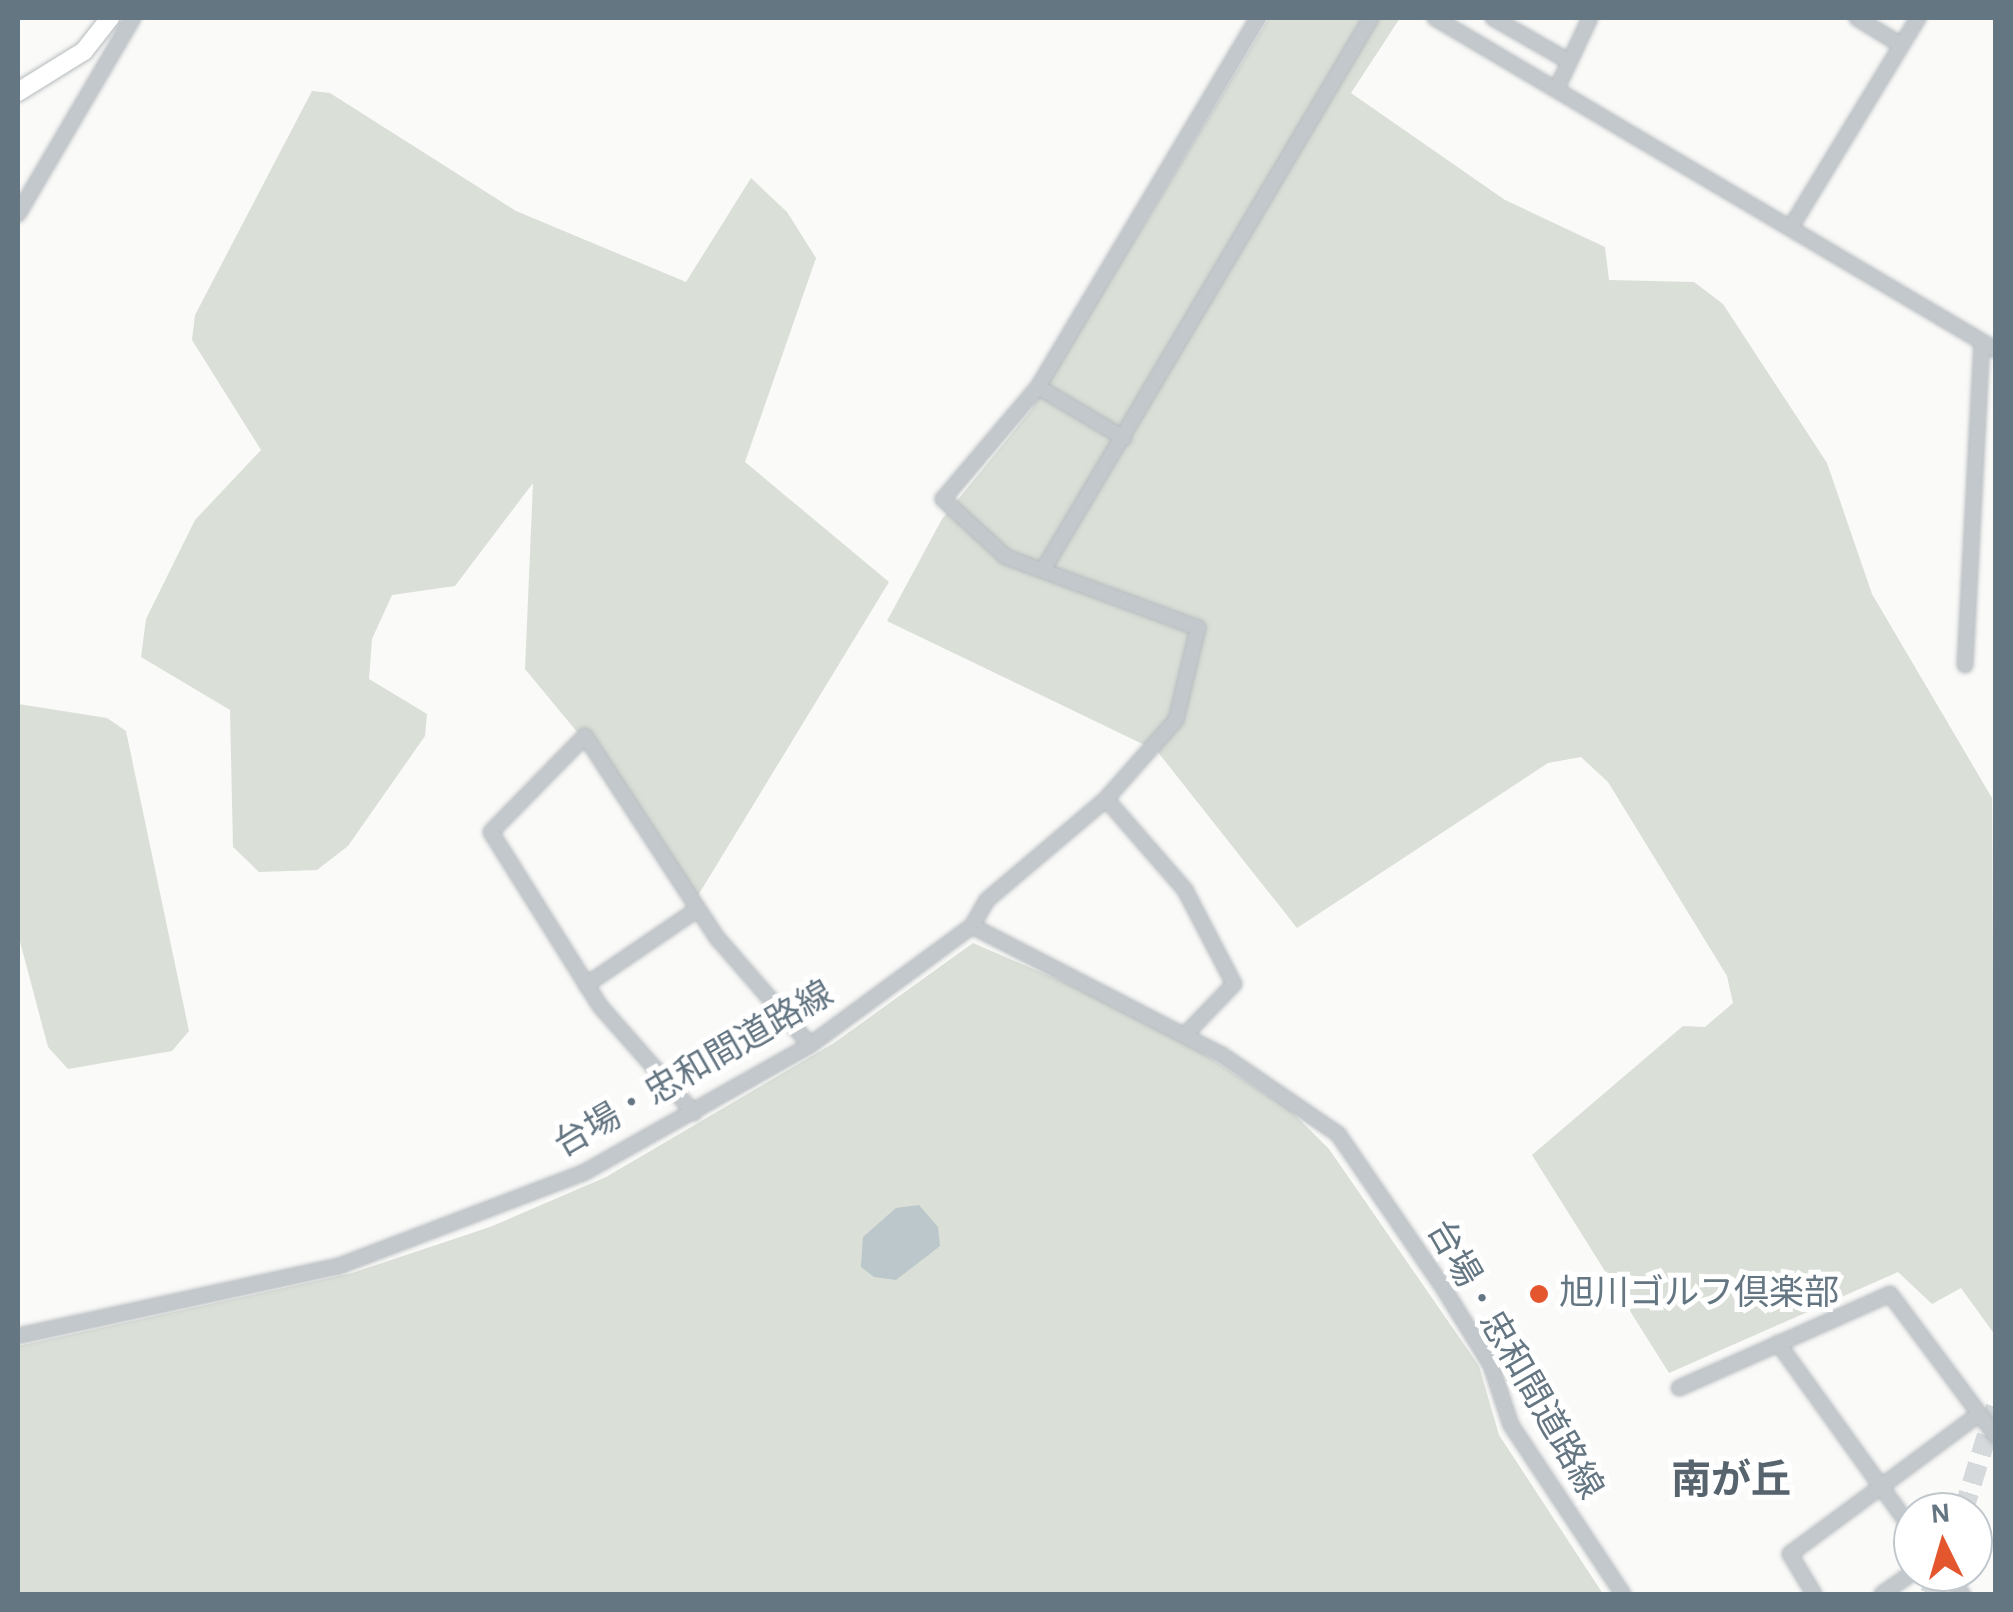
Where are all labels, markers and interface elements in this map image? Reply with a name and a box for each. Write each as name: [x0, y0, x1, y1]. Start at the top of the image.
street label: 台場・忠和間道路線: [547, 973, 841, 1167]
street label: 台場・忠和間道路線: [1417, 1213, 1611, 1507]
place label: 旭川ゴルフ倶楽部: [1559, 1273, 1839, 1315]
marker: 旭川ゴルフ倶楽部: [1528, 1283, 1550, 1305]
district label: 南が丘: [1671, 1457, 1791, 1505]
north arrow: [1893, 1492, 1993, 1592]
text: N: [1930, 1499, 1951, 1529]

